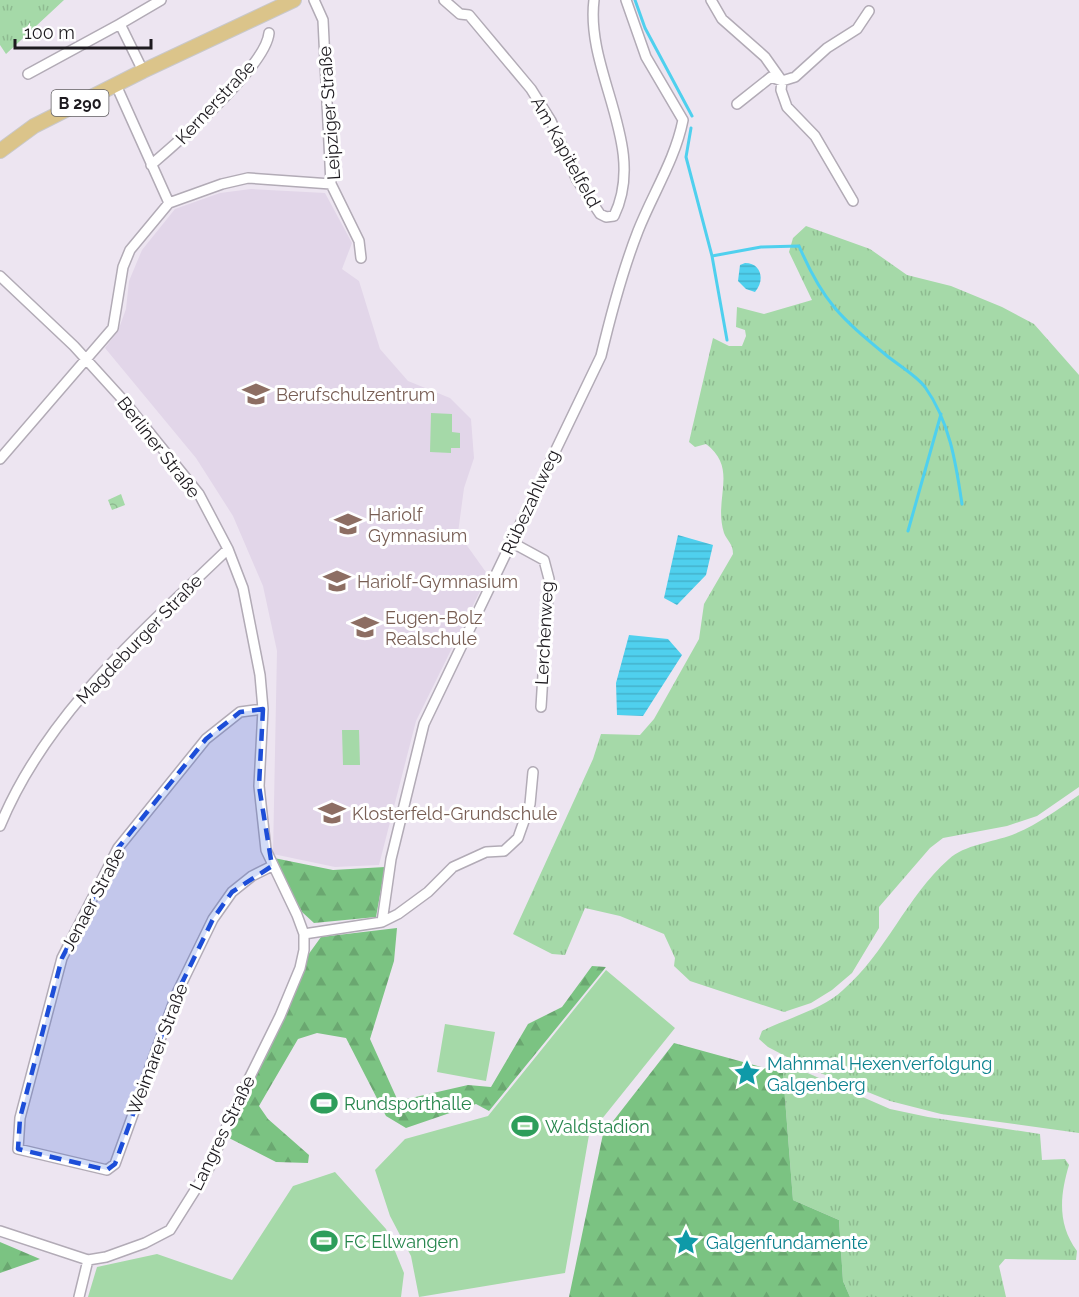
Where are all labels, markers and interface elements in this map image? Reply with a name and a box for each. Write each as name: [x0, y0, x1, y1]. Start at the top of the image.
scale bar: [15, 12, 152, 50]
text: 100 m: [24, 22, 75, 43]
street label: Leipziger Straße: [314, 45, 344, 181]
street label: Kernerstraße: [171, 56, 259, 148]
road number: B 290: [52, 90, 109, 116]
street label: Am Kapitelfeld: [527, 93, 605, 211]
school or university icon: Berufschulzentrum: [241, 379, 271, 409]
place label: Berufschulzentrum: [276, 384, 435, 405]
street label: Berliner Straße: [113, 392, 205, 502]
street label: Rübezahlweg: [496, 446, 564, 558]
place label: Hariolf Gymnasium: [368, 504, 467, 546]
school or university icon: Hariolf Gymnasium: [333, 509, 363, 539]
school or university icon: Hariolf-Gymnasium: [322, 566, 352, 596]
street label: Magdeburger Straße: [72, 570, 207, 708]
place label: Hariolf-Gymnasium: [357, 571, 518, 592]
street label: Lerchenweg: [531, 580, 557, 686]
place label: Eugen-Bolz Realschule: [385, 607, 483, 649]
school or university icon: Eugen-Bolz Realschule: [350, 612, 380, 642]
school or university icon: Klosterfeld-Grundschule: [317, 798, 347, 828]
place label: Klosterfeld-Grundschule: [352, 803, 558, 824]
street label: Jenaer Straße: [57, 843, 129, 954]
street label: Weimarer Straße: [122, 980, 192, 1118]
place label: Mahnmal Hexenverfolgung Galgenberg: [767, 1053, 992, 1095]
place icon: Mahnmal Hexenverfolgung Galgenberg: [732, 1058, 762, 1088]
street label: Langres Straße: [185, 1072, 259, 1194]
sports icon: Rundsporthalle: [309, 1088, 339, 1118]
place label: Rundsporthalle: [344, 1093, 472, 1114]
sports icon: Waldstadion: [510, 1111, 540, 1141]
place label: Waldstadion: [545, 1116, 650, 1137]
sports icon: FC Ellwangen: [309, 1226, 339, 1256]
place icon: Galgenfundamente: [671, 1227, 701, 1257]
place label: FC Ellwangen: [344, 1231, 459, 1252]
place label: Galgenfundamente: [706, 1232, 868, 1253]

